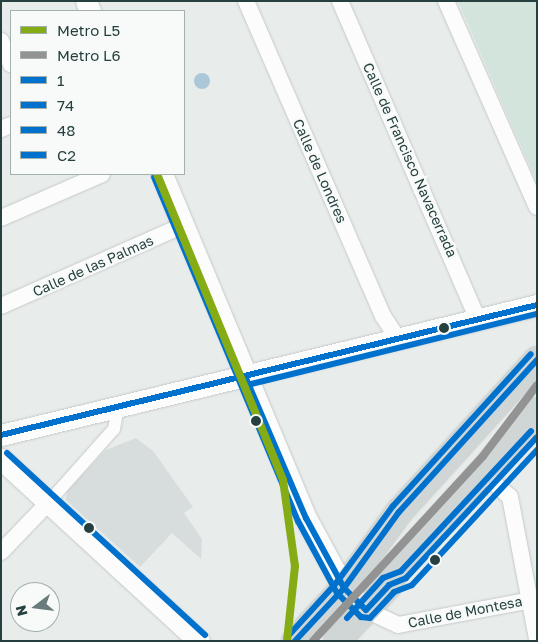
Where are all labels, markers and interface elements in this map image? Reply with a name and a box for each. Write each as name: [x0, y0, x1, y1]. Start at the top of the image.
legend: [10, 10, 185, 175]
text: Metro L5: [57, 21, 120, 39]
text: Metro L6: [57, 46, 121, 64]
street label: Calle de Francisco Navacerrada: [359, 60, 461, 260]
text: 1: [57, 71, 64, 89]
text: 74: [57, 96, 74, 114]
street label: Calle de Londres: [289, 116, 351, 226]
text: 48: [57, 121, 75, 139]
text: C2: [57, 146, 76, 164]
street label: Calle de las Palmas: [30, 232, 156, 300]
unlabelled marker: [439, 323, 449, 333]
unlabelled marker: [251, 416, 261, 426]
unlabelled marker: [84, 523, 94, 533]
unlabelled marker: [430, 555, 440, 565]
north arrow: [10, 582, 60, 632]
street label: Calle de Montesa: [406, 593, 524, 631]
text: N: [11, 603, 31, 618]

